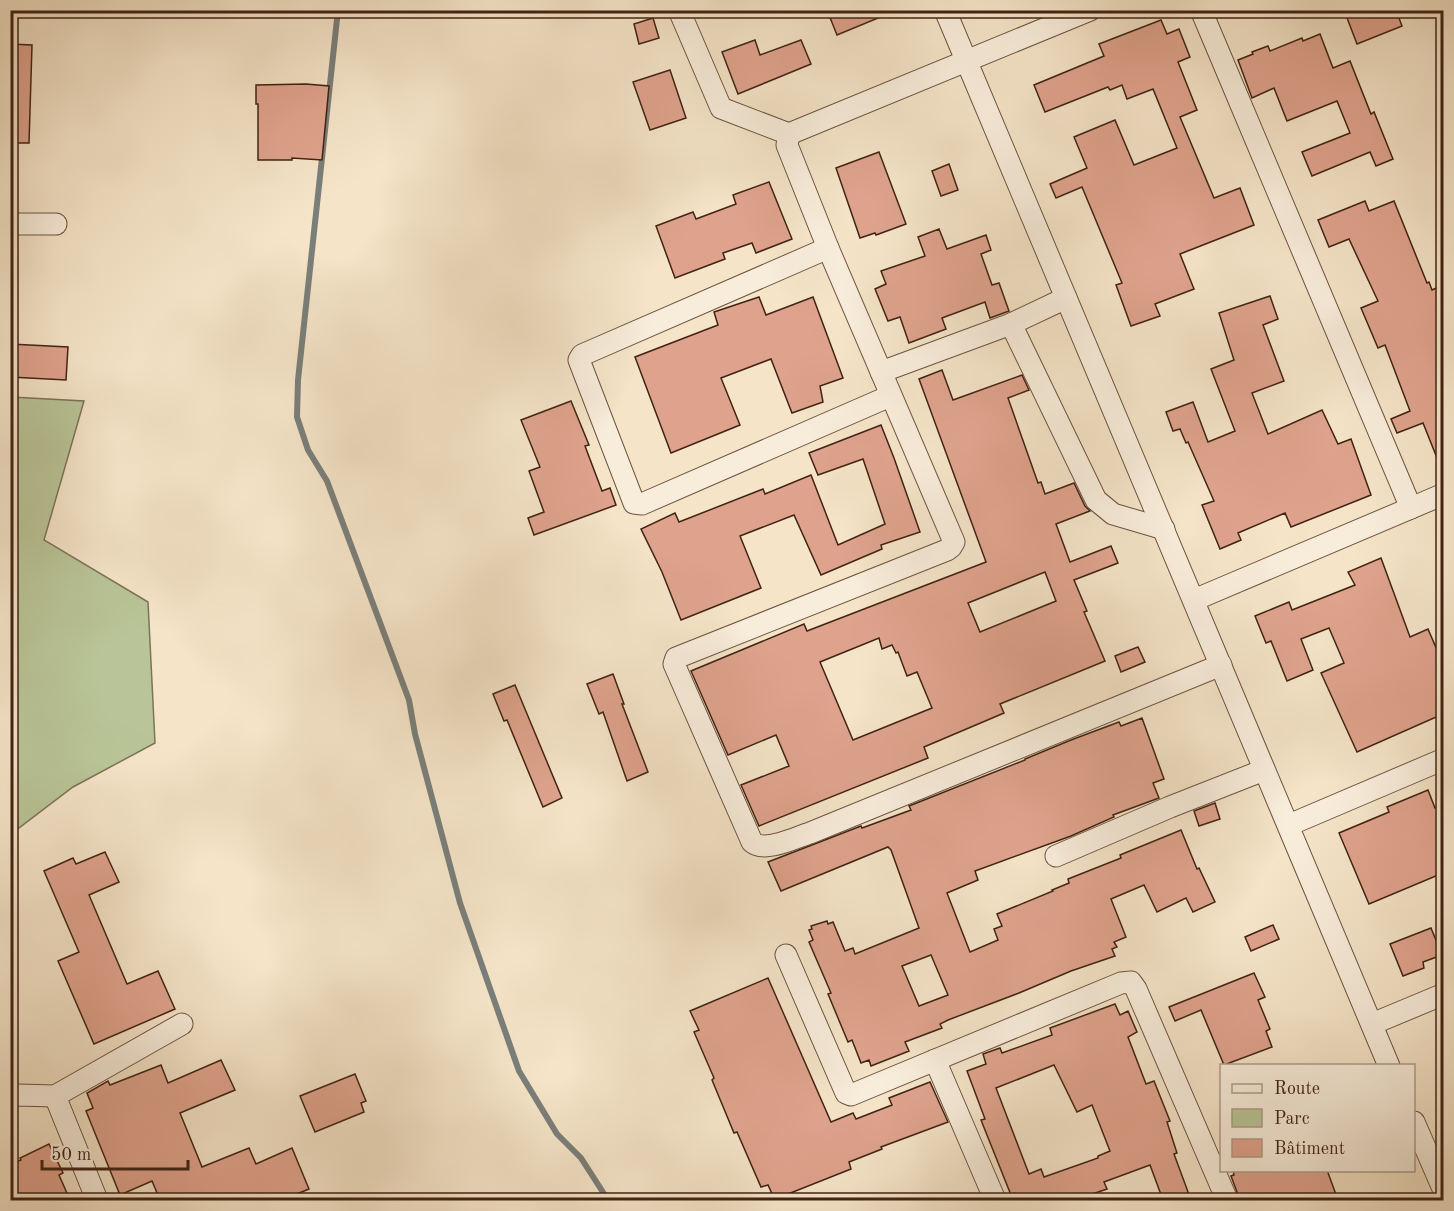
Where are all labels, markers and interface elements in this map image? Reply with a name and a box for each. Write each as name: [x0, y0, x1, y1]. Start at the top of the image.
legend: [1220, 1064, 1415, 1172]
text: Route: [1274, 1080, 1320, 1098]
text: Parc: [1274, 1110, 1310, 1128]
scale bar: [42, 1133, 188, 1171]
text: Bâtiment: [1274, 1140, 1345, 1158]
text: 50 m: [51, 1146, 91, 1164]

